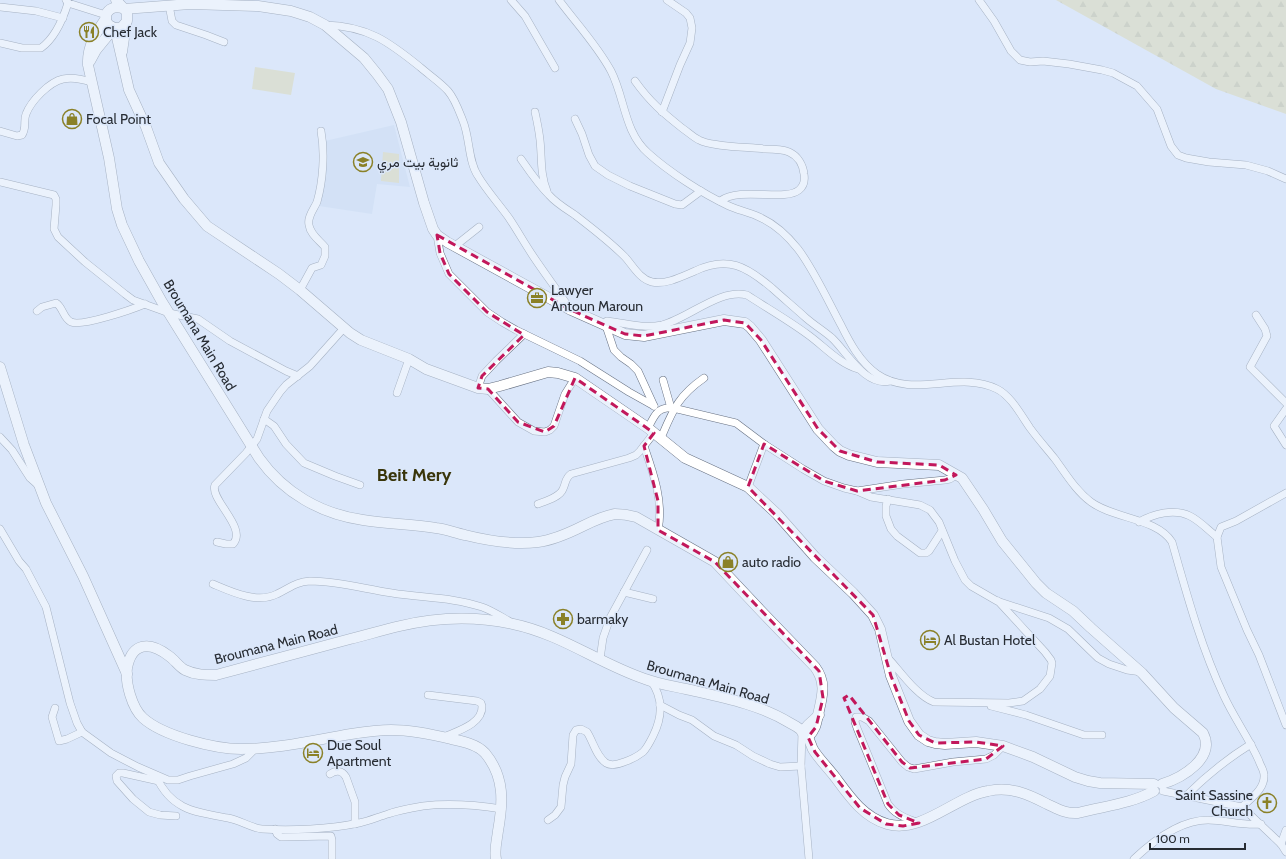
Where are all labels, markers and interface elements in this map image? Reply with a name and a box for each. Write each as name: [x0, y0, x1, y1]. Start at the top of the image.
restaurant icon: Chef Jack: [78, 21, 100, 43]
place label: Chef Jack: [103, 23, 158, 41]
shop icon: Focal Point: [61, 108, 83, 130]
place label: Focal Point: [86, 110, 151, 128]
school or university icon: ثانوية بيت مري: [352, 151, 374, 173]
place label: ثانوية بيت مري: [377, 153, 459, 174]
street label: Broumana Main Road: [160, 276, 240, 394]
place label: Lawyer Antoun Maroun: [551, 281, 643, 315]
office icon: Lawyer Antoun Maroun: [526, 287, 548, 309]
district label: Beit Mery: [377, 464, 452, 486]
shop icon: auto radio: [717, 551, 739, 573]
place label: auto radio: [742, 553, 801, 571]
pharmacy icon: barmaky: [552, 608, 574, 630]
place label: barmaky: [577, 610, 628, 628]
street label: Broumana Main Road: [212, 620, 340, 668]
hotel icon: Al Bustan Hotel: [919, 629, 941, 651]
place label: Al Bustan Hotel: [944, 631, 1036, 649]
street label: Broumana Main Road: [645, 656, 771, 708]
place label: Due Soul Apartment: [327, 736, 391, 770]
hotel icon: Due Soul Apartment: [302, 742, 324, 764]
place label: Saint Sassine Church: [1175, 786, 1253, 820]
church icon: Saint Sassine Church: [1256, 792, 1278, 814]
scale bar: [1150, 825, 1245, 851]
text: 100 m: [1156, 831, 1190, 846]

